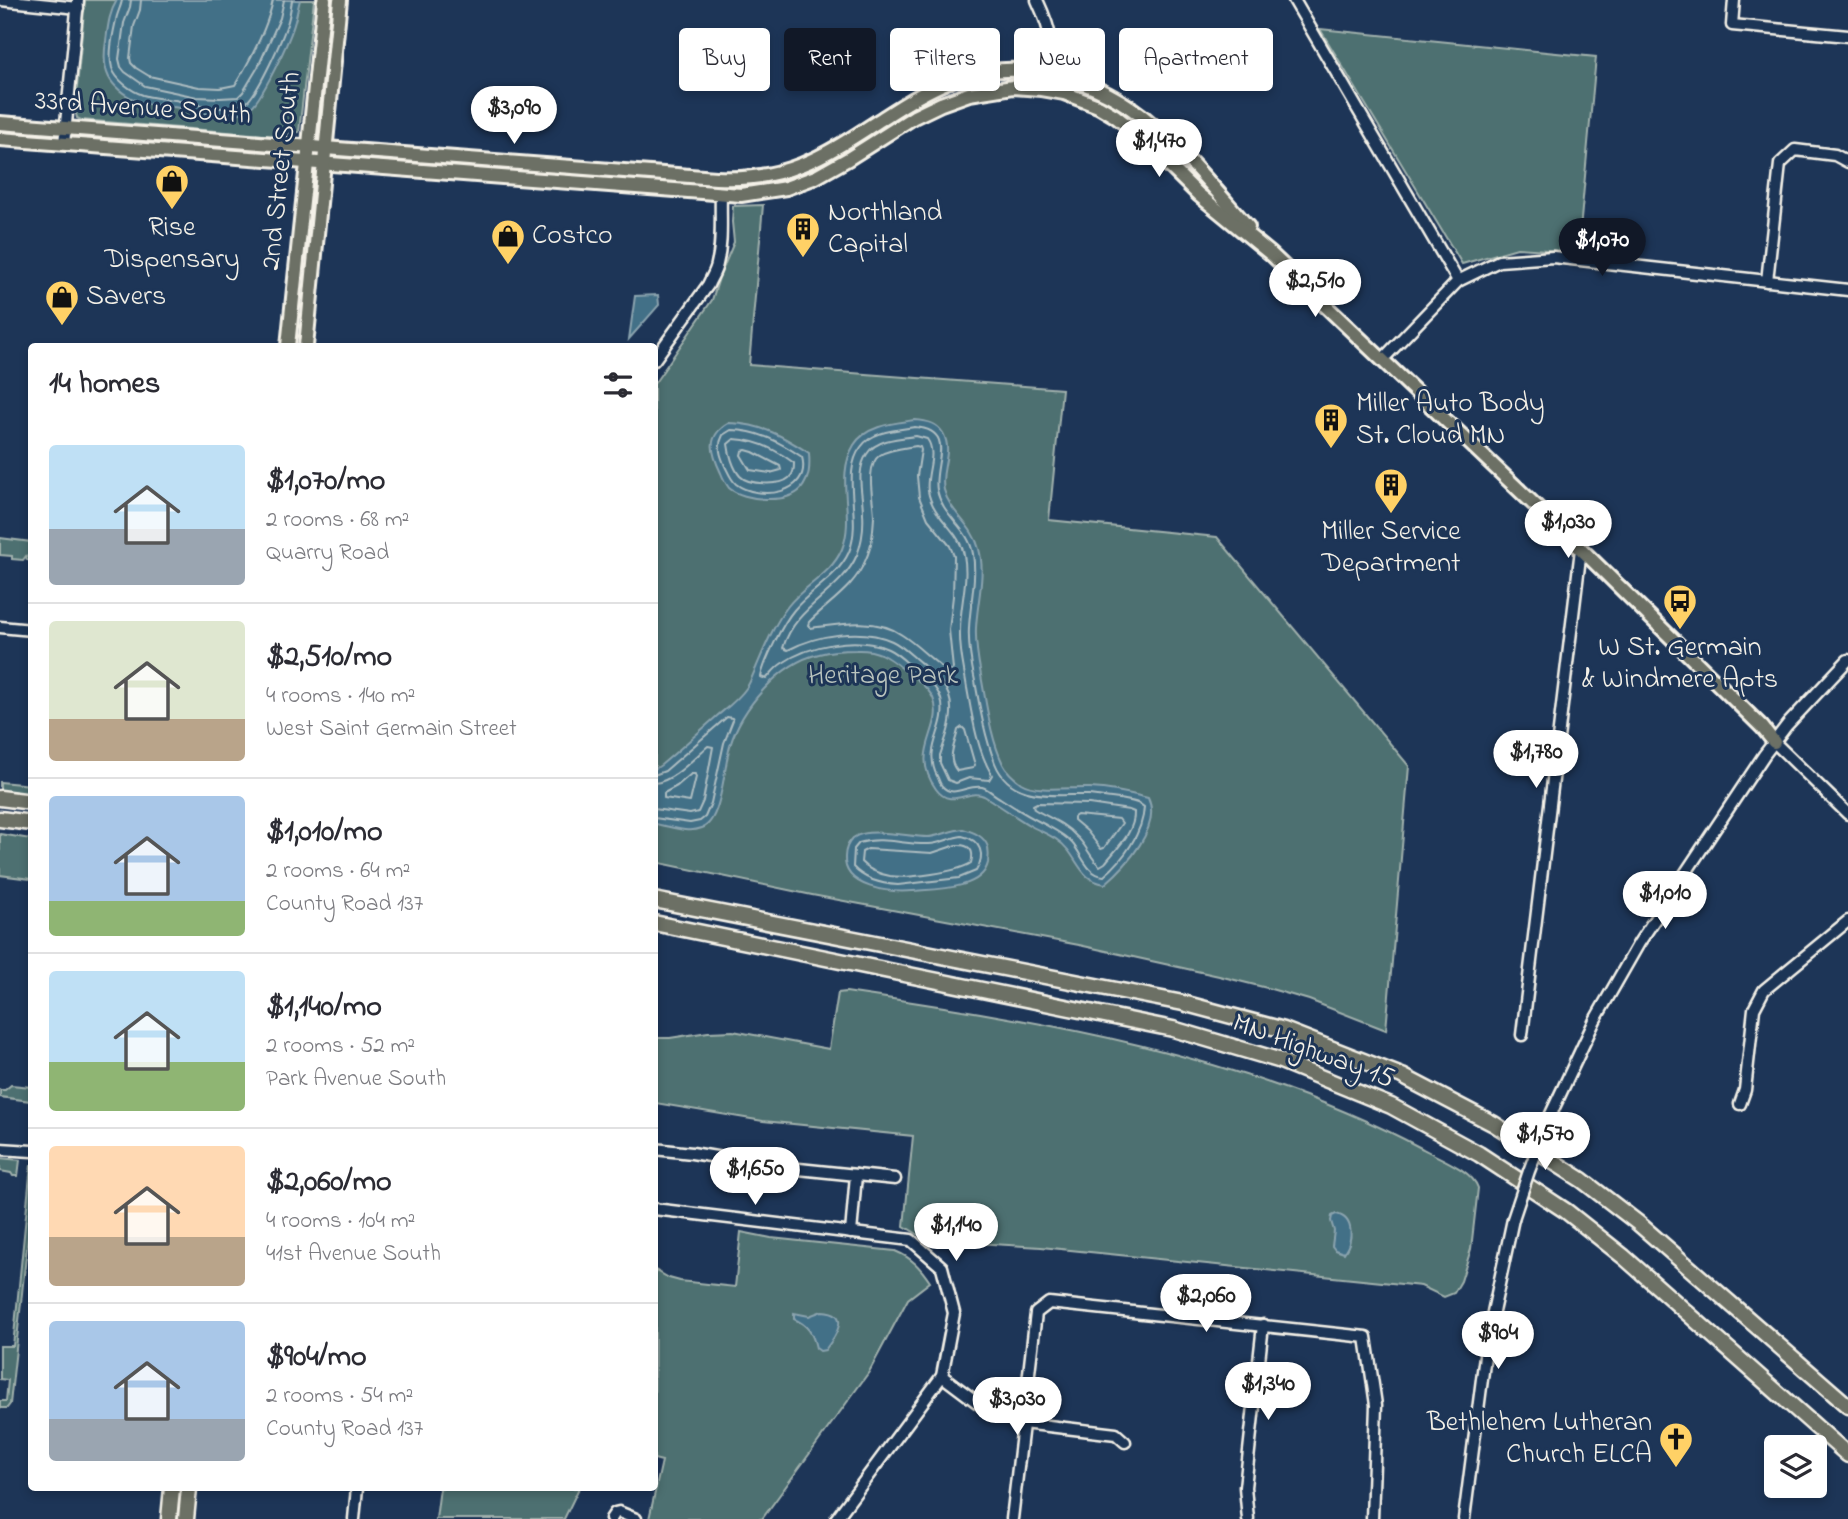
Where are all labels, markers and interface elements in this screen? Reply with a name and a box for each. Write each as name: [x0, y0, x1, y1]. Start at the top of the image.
chip: Buy: [679, 28, 770, 91]
chip: Rent: [784, 28, 876, 91]
chip: Filters: [890, 28, 1000, 91]
chip: New: [1014, 28, 1105, 91]
chip: Apartment: [1119, 28, 1273, 91]
street label: 2nd Street South: [251, 70, 313, 272]
street label: 33rd Avenue South: [34, 81, 252, 137]
pin: $3,090: [457, 86, 571, 146]
text: $3,090: [487, 92, 541, 125]
pin: $1,470: [1102, 120, 1216, 179]
text: $1,470: [1132, 125, 1186, 158]
shop icon: Rise Dispensary: [153, 162, 191, 211]
place label: Northland Capital: [828, 193, 942, 266]
place label: Rise Dispensary: [103, 208, 240, 281]
building icon: Northland Capital: [784, 210, 822, 259]
place label: Costco: [532, 216, 613, 257]
shop icon: Costco: [489, 217, 527, 266]
pin: $1,070: [1545, 218, 1659, 278]
text: $1,070: [1575, 224, 1629, 257]
pin: $2,510: [1258, 260, 1372, 319]
text: $2,510: [1285, 265, 1345, 298]
place label: Savers: [86, 277, 166, 318]
shop icon: Savers: [43, 278, 81, 327]
text: 14 homes: [49, 363, 160, 407]
icon: filters: [599, 366, 637, 404]
place label: Miller Auto Body St. Cloud MN: [1356, 384, 1545, 457]
building icon: Miller Auto Body St. Cloud MN: [1312, 401, 1350, 450]
text: $1,070/mo: [266, 460, 385, 504]
building icon: Miller Service Department: [1372, 466, 1410, 515]
icon: home: [105, 473, 189, 557]
pin: $1,030: [1511, 500, 1625, 560]
text: 2 rooms · 68 m²: [266, 504, 409, 537]
text: $1,030: [1541, 506, 1595, 539]
place label: Miller Service Department: [1320, 512, 1461, 585]
text: Quarry Road: [266, 537, 389, 570]
bus stop icon: W St. Germain & Windmere Apts: [1661, 582, 1699, 631]
place label: W St. Germain & Windmere Apts: [1582, 628, 1778, 701]
text: $2,510/mo: [266, 636, 392, 680]
icon: home: [105, 649, 189, 733]
park label: Heritage Park: [808, 656, 959, 697]
text: 4 rooms · 140 m²: [266, 680, 415, 713]
text: West Saint Germain Street: [266, 713, 517, 746]
pin: $1,780: [1479, 730, 1593, 790]
text: $1,780: [1509, 736, 1563, 769]
text: $1,010/mo: [266, 811, 383, 855]
icon: home: [105, 824, 189, 908]
text: 2 rooms · 64 m²: [266, 855, 410, 888]
pin: $1,010: [1608, 872, 1722, 931]
text: $1,010: [1639, 877, 1691, 910]
text: County Road 137: [266, 888, 423, 921]
text: $1,140/mo: [266, 986, 382, 1030]
icon: home: [105, 999, 189, 1083]
street label: MN Highway 15: [1226, 1004, 1400, 1100]
text: 2 rooms · 52 m²: [266, 1030, 415, 1063]
text: Park Avenue South: [266, 1063, 446, 1096]
pin: $1,570: [1488, 1112, 1602, 1172]
text: $1,570: [1516, 1118, 1574, 1151]
pin: $1,650: [698, 1148, 812, 1207]
text: $1,650: [726, 1153, 784, 1186]
text: $2,060/mo: [266, 1161, 392, 1205]
icon: home: [105, 1174, 189, 1258]
pin: $1,140: [899, 1204, 1013, 1263]
text: 4 rooms · 104 m²: [266, 1205, 415, 1238]
text: $1,140: [930, 1209, 982, 1242]
text: 41st Avenue South: [266, 1238, 441, 1271]
pin: $2,060: [1149, 1274, 1263, 1334]
text: $2,060: [1176, 1280, 1236, 1313]
pin: $904: [1457, 1312, 1539, 1371]
text: $904: [1478, 1317, 1518, 1350]
text: $904/mo: [266, 1336, 367, 1380]
icon: home: [105, 1349, 189, 1433]
pin: $1,340: [1211, 1362, 1325, 1422]
text: $1,340: [1241, 1368, 1295, 1401]
pin: $3,030: [960, 1378, 1074, 1437]
text: 2 rooms · 54 m²: [266, 1380, 413, 1413]
text: $3,030: [989, 1383, 1045, 1416]
place label: Bethlehem Lutheran Church ELCA: [1426, 1403, 1652, 1476]
text: County Road 137: [266, 1413, 423, 1446]
church icon: Bethlehem Lutheran Church ELCA: [1657, 1420, 1695, 1469]
map controls: [1764, 1435, 1827, 1498]
button: layers: [1764, 1435, 1827, 1498]

